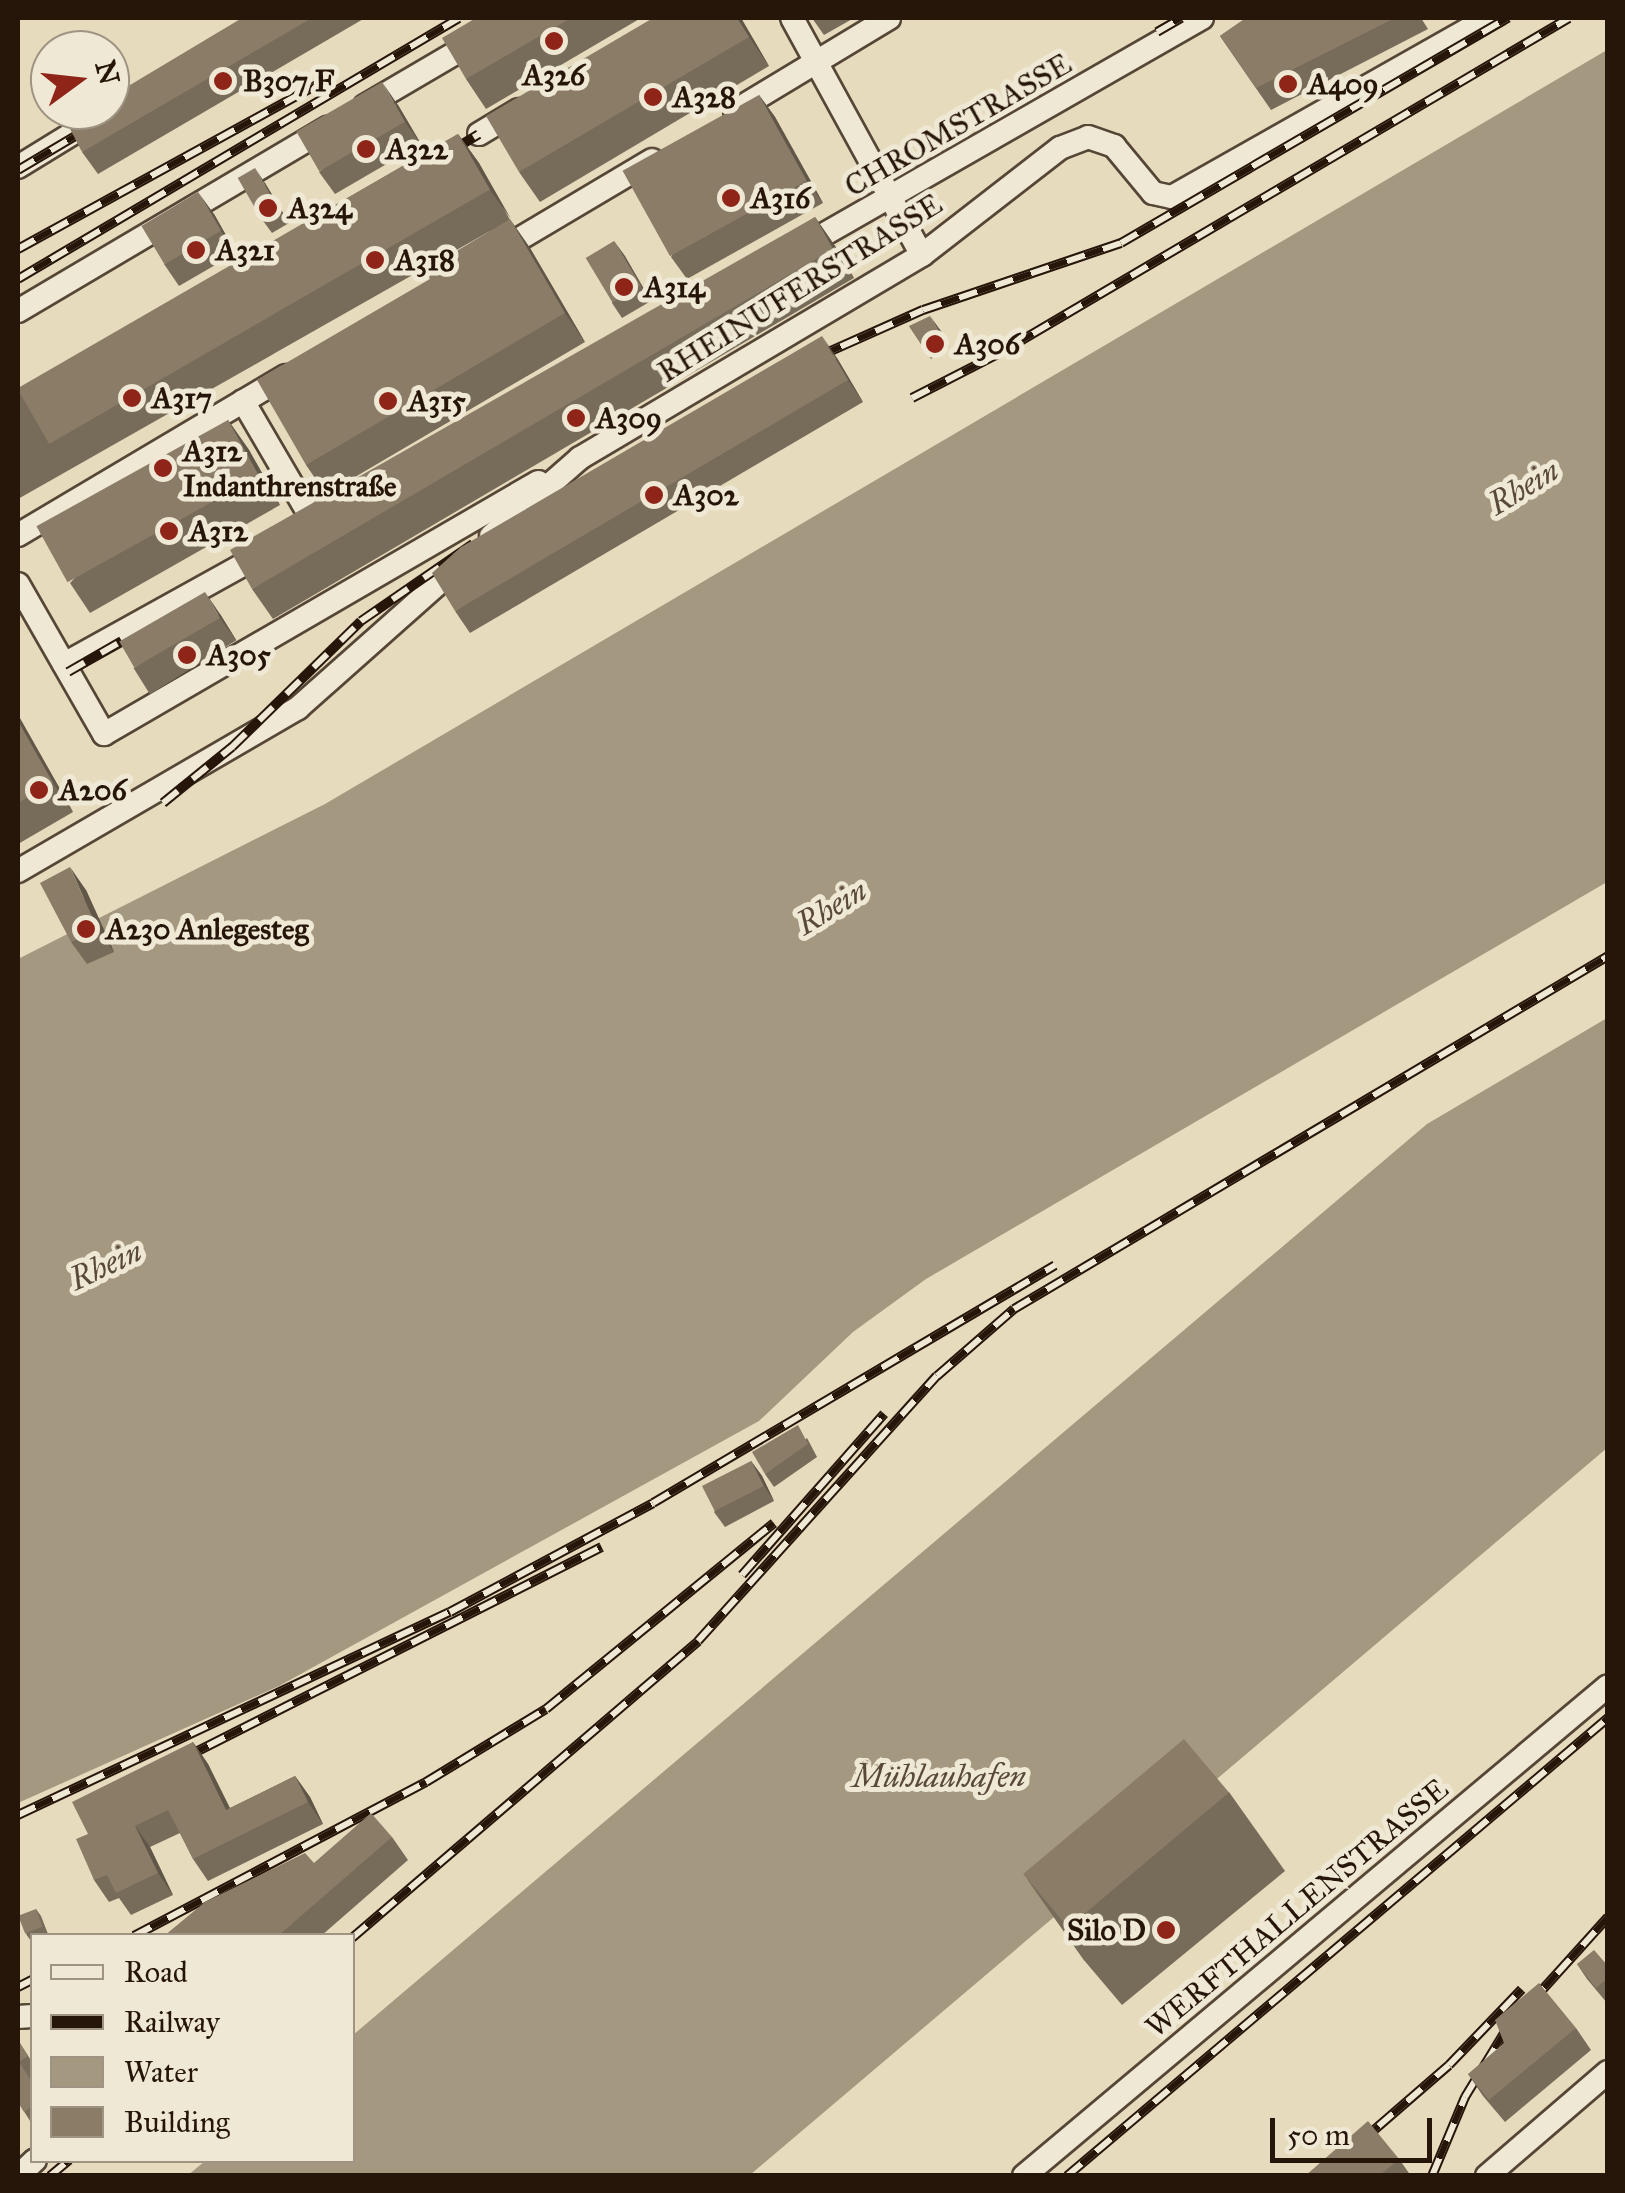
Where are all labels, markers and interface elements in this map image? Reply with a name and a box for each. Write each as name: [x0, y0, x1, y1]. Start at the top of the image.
north arrow: [30, 30, 130, 130]
marker: A326: [543, 30, 565, 52]
street label: CHROMSTRASSE: [838, 46, 1078, 204]
text: N: [88, 57, 128, 89]
place label: A326: [523, 57, 585, 93]
place label: B307 F: [243, 63, 334, 99]
place label: A409: [1308, 66, 1378, 102]
marker: B307 F: [212, 70, 234, 92]
marker: A409: [1277, 73, 1299, 95]
place label: A328: [673, 79, 736, 115]
marker: A328: [642, 86, 664, 108]
place label: A322: [386, 131, 448, 167]
marker: A322: [355, 138, 377, 160]
place label: A316: [751, 180, 810, 216]
street label: RHEINUFERSTRASSE: [651, 186, 949, 390]
marker: A316: [720, 187, 742, 209]
place label: A324: [288, 190, 352, 226]
marker: A324: [257, 197, 279, 219]
place label: A321: [216, 232, 275, 268]
marker: A321: [185, 239, 207, 261]
place label: A318: [395, 242, 455, 278]
marker: A318: [364, 249, 386, 271]
place label: A314: [644, 269, 705, 305]
marker: A314: [613, 276, 635, 298]
place label: A306: [955, 326, 1020, 362]
marker: A306: [924, 333, 946, 355]
place label: A317: [152, 380, 212, 416]
place label: A315: [408, 383, 466, 419]
marker: A317: [121, 387, 143, 409]
marker: A315: [377, 390, 399, 412]
place label: A309: [596, 400, 662, 436]
marker: A309: [565, 407, 587, 429]
place label: A312 Indanthrenstraße: [183, 433, 397, 504]
water label: Rhein: [1482, 452, 1566, 524]
marker: A312 Indanthrenstraße: [152, 457, 174, 479]
place label: A302: [674, 477, 738, 513]
marker: A302: [643, 484, 665, 506]
place label: A312: [189, 513, 248, 549]
marker: A312: [158, 520, 180, 542]
place label: A305: [207, 637, 271, 673]
marker: A305: [176, 644, 198, 666]
place label: A206: [59, 772, 127, 808]
marker: A206: [28, 779, 50, 801]
water label: Rhein: [790, 872, 874, 944]
place label: A230 Anlegesteg: [106, 911, 308, 947]
marker: A230 Anlegesteg: [75, 918, 97, 940]
water label: Rhein: [64, 1233, 148, 1299]
water label: Mühlauhafen: [852, 1758, 1026, 1796]
street label: WERFTHALLENSTRASSE: [1138, 1771, 1456, 2045]
place label: Silo D: [1067, 1912, 1146, 1948]
marker: Silo D: [1155, 1919, 1177, 1941]
legend: [30, 1933, 355, 2163]
text: Road: [124, 1954, 188, 1990]
text: Railway: [124, 2004, 220, 2040]
text: Water: [124, 2054, 198, 2090]
scale bar: [1275, 2098, 1438, 2160]
text: Building: [124, 2104, 230, 2140]
text: 50 m: [1287, 2117, 1350, 2153]

